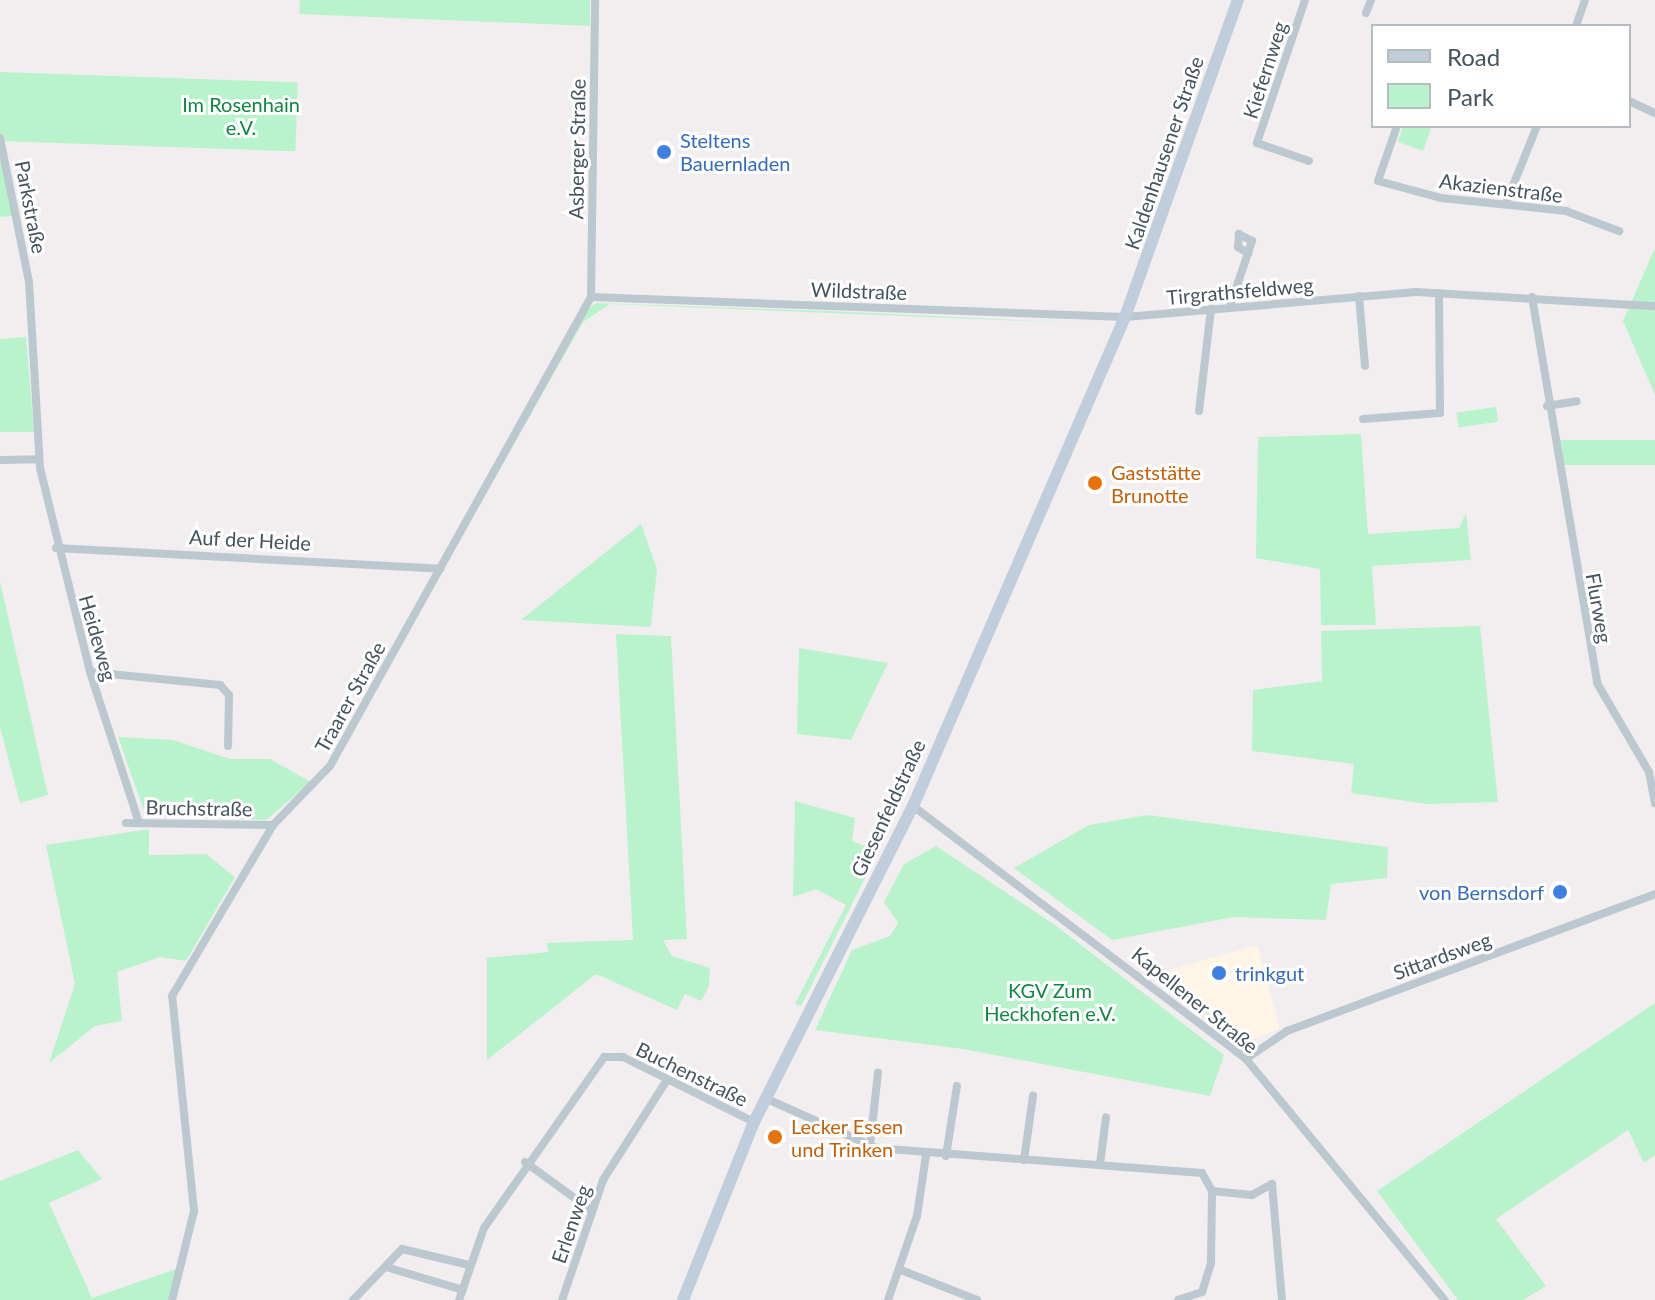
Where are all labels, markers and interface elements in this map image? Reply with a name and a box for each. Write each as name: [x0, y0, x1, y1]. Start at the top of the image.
street label: Kiefernweg: [1238, 18, 1292, 122]
legend: [1371, 24, 1631, 128]
text: Road: [1447, 42, 1500, 71]
street label: Kaldenhausener Straße: [1120, 53, 1208, 253]
street label: Asberger Straße: [564, 78, 590, 220]
text: Park: [1447, 82, 1494, 111]
park label: Im Rosenhain e.V.: [182, 92, 300, 139]
place label: Steltens Bauernladen: [680, 128, 790, 175]
marker: Steltens Bauernladen: [655, 143, 673, 161]
street label: Parkstraße: [10, 159, 52, 255]
street label: Akazienstraße: [1438, 169, 1564, 207]
street label: Tirgrathsfeldweg: [1165, 273, 1315, 309]
street label: Wildstraße: [810, 277, 908, 305]
place label: Gaststätte Brunotte: [1111, 460, 1201, 507]
marker: Gaststätte Brunotte: [1086, 474, 1104, 492]
street label: Auf der Heide: [188, 525, 312, 555]
street label: Flurweg: [1581, 571, 1617, 645]
street label: Heideweg: [74, 592, 122, 684]
street label: Traarer Straße: [310, 637, 390, 757]
street label: Giesenfeldstraße: [846, 736, 930, 880]
street label: Bruchstraße: [145, 795, 253, 821]
place label: von Bernsdorf: [1419, 880, 1544, 904]
marker: von Bernsdorf: [1551, 883, 1569, 901]
street label: Sittardsweg: [1390, 927, 1494, 985]
street label: Kapellener Straße: [1127, 942, 1263, 1058]
place label: trinkgut: [1235, 961, 1304, 985]
marker: trinkgut: [1210, 964, 1228, 982]
park label: KGV Zum Heckhofen e.V.: [984, 979, 1116, 1026]
street label: Buchenstraße: [632, 1037, 752, 1111]
place label: Lecker Essen und Trinken: [791, 1114, 904, 1161]
marker: Lecker Essen und Trinken: [766, 1128, 784, 1146]
street label: Erlenweg: [546, 1182, 596, 1266]

